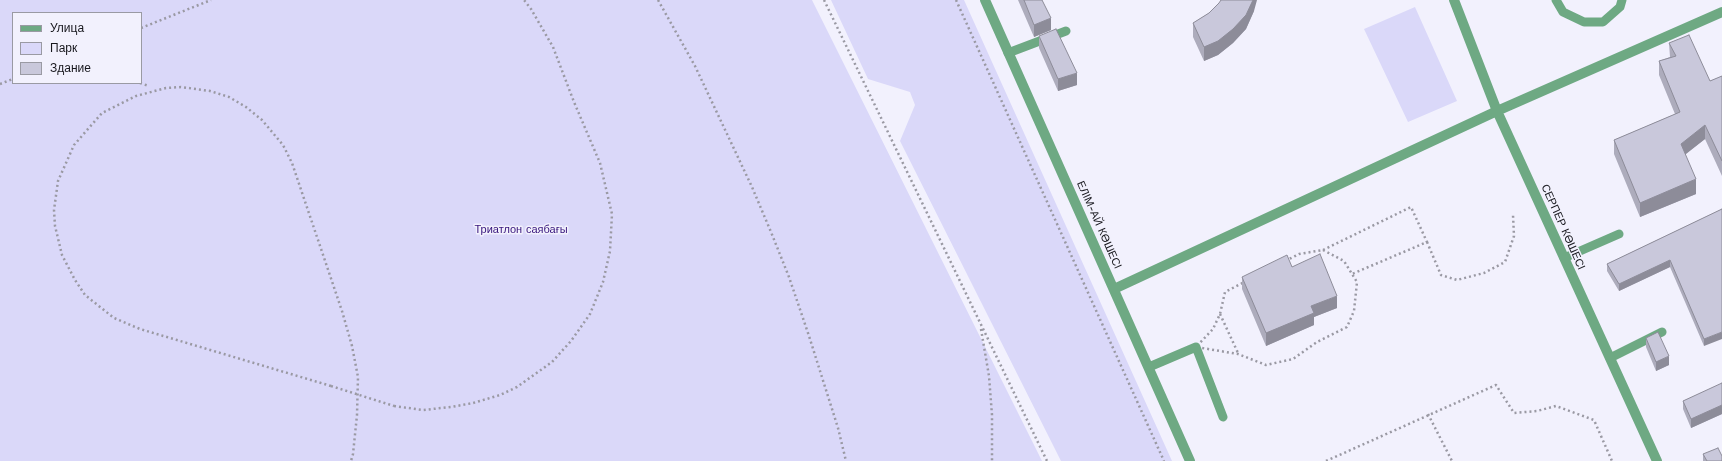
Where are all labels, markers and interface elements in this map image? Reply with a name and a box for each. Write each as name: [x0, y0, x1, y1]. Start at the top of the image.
legend: [12, 12, 142, 84]
text: Улица: [50, 21, 84, 35]
text: Парк: [50, 41, 77, 55]
text: Здание: [50, 61, 91, 75]
street label: ЕЛІМ-АЙ КӨШЕСІ: [1074, 179, 1124, 271]
street label: СЕРПЕР КӨШЕСІ: [1538, 182, 1588, 272]
park label: Триатлон саябағы: [474, 223, 568, 237]

